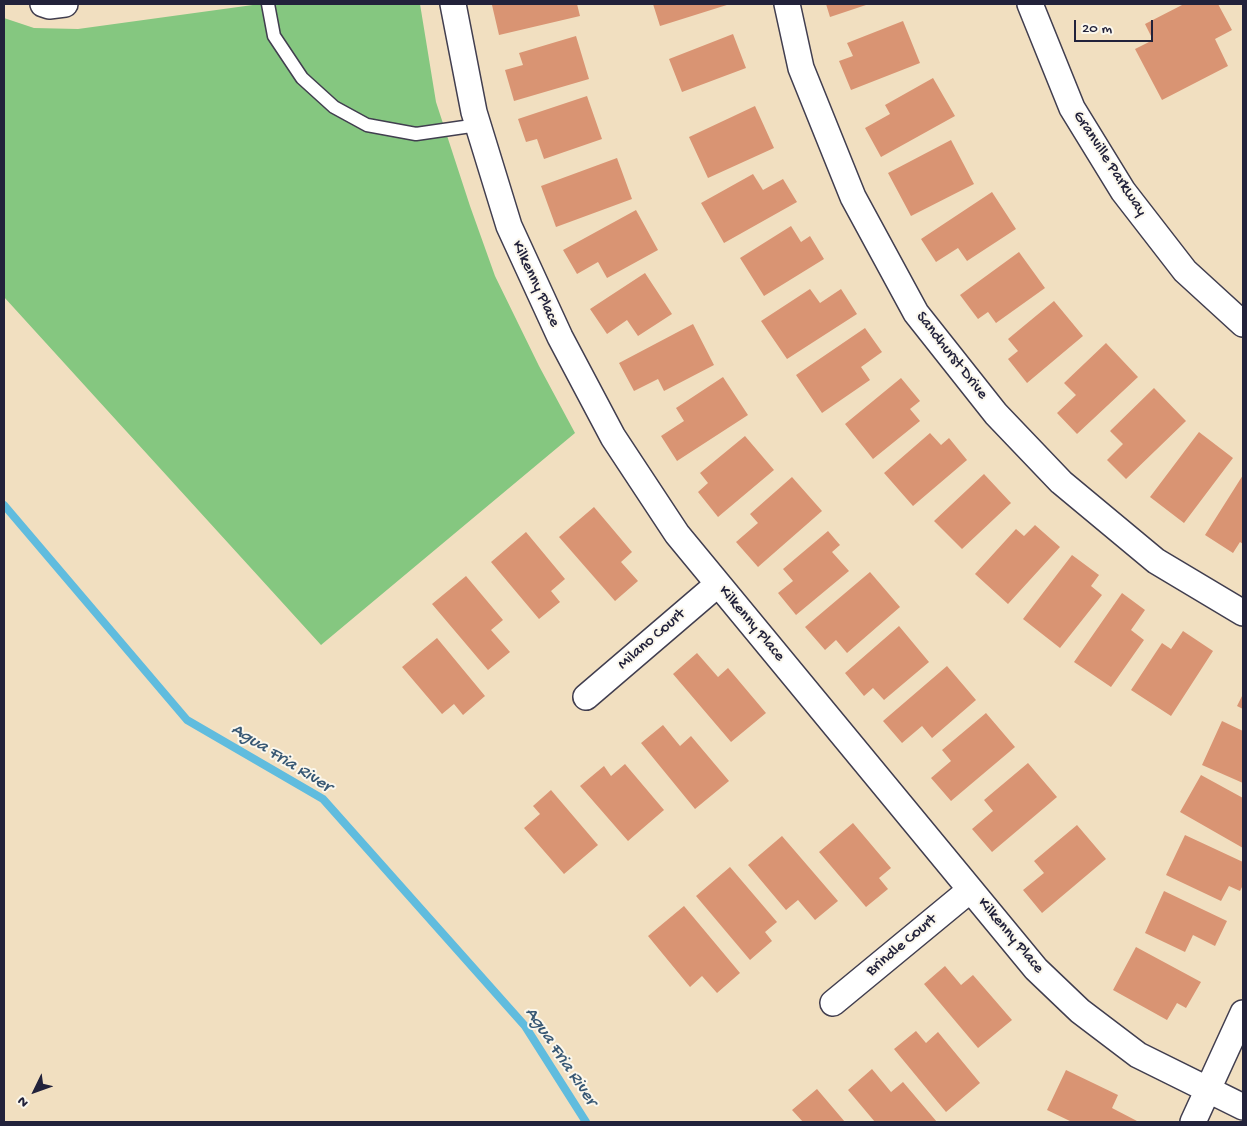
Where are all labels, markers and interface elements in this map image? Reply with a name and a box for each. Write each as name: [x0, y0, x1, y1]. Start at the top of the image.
scale bar: [1077, 10, 1156, 42]
text: 20 m: [1082, 20, 1112, 38]
street label: Granville Parkway: [1068, 108, 1150, 220]
street label: Kilkenny Place: [507, 238, 563, 330]
street label: Sandhurst Drive: [911, 308, 991, 404]
street label: Kilkenny Place: [714, 582, 788, 666]
street label: Milano Court: [614, 605, 690, 675]
water label: Agua Fria River: [227, 720, 335, 798]
street label: Kilkenny Place: [973, 894, 1047, 978]
street label: Brindle Court: [863, 911, 941, 981]
water label: Agua Fria River: [519, 1004, 601, 1110]
north arrow: [10, 1066, 60, 1116]
text: N: [14, 1092, 33, 1110]

